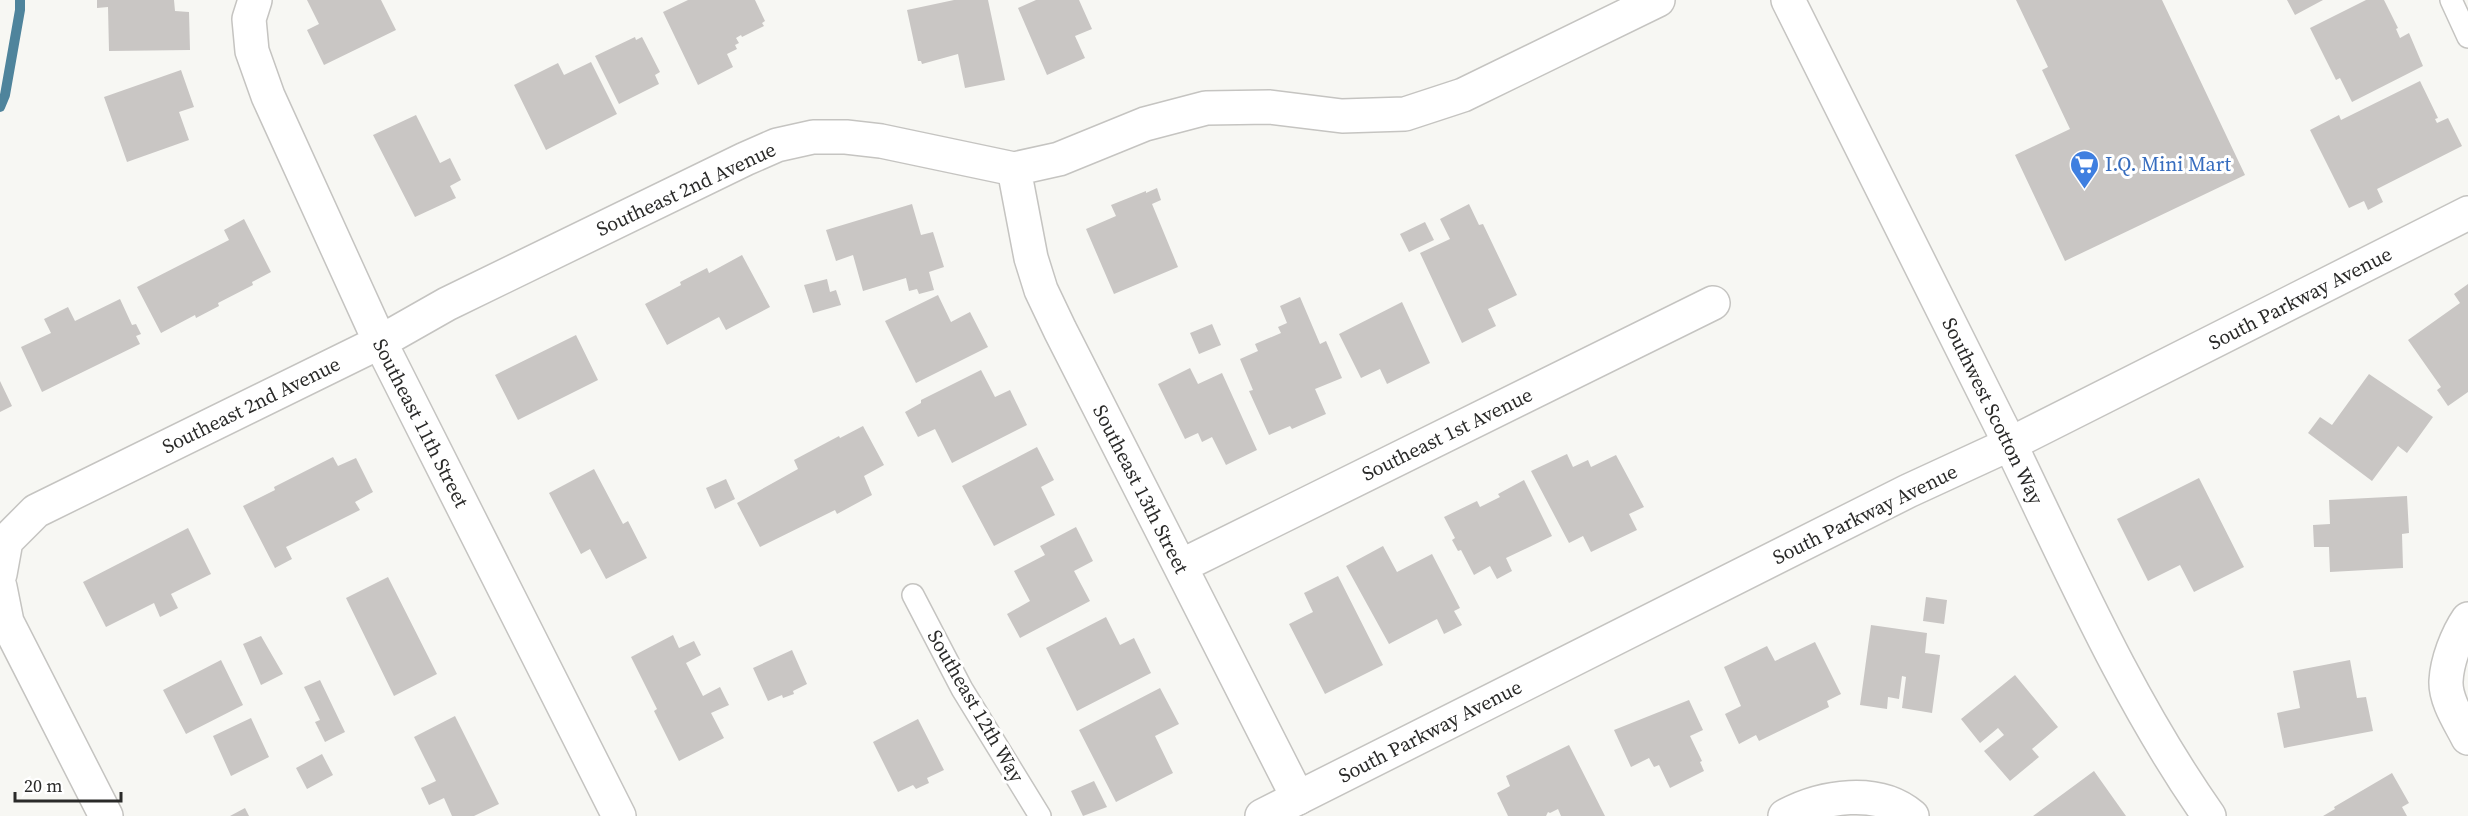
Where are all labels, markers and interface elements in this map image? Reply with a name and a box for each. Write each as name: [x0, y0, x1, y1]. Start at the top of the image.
street label: Southeast 2nd Avenue: [592, 135, 780, 243]
supermarket icon: I.Q. Mini Mart: [2068, 148, 2100, 190]
place label: I.Q. Mini Mart: [2105, 150, 2232, 178]
street label: South Parkway Avenue: [2203, 240, 2397, 356]
street label: Southwest Scotton Way: [1936, 313, 2051, 510]
street label: Southeast 11th Street: [366, 334, 476, 513]
street label: Southeast 2nd Avenue: [157, 350, 345, 460]
street label: Southeast 1st Avenue: [1357, 380, 1537, 488]
street label: Southeast 13th Street: [1086, 400, 1196, 579]
street label: South Parkway Avenue: [1768, 457, 1962, 571]
street label: Southeast 12th Way: [921, 625, 1031, 788]
street label: South Parkway Avenue: [1333, 673, 1527, 789]
scale bar: [15, 765, 122, 803]
text: 20 m: [24, 773, 62, 798]

